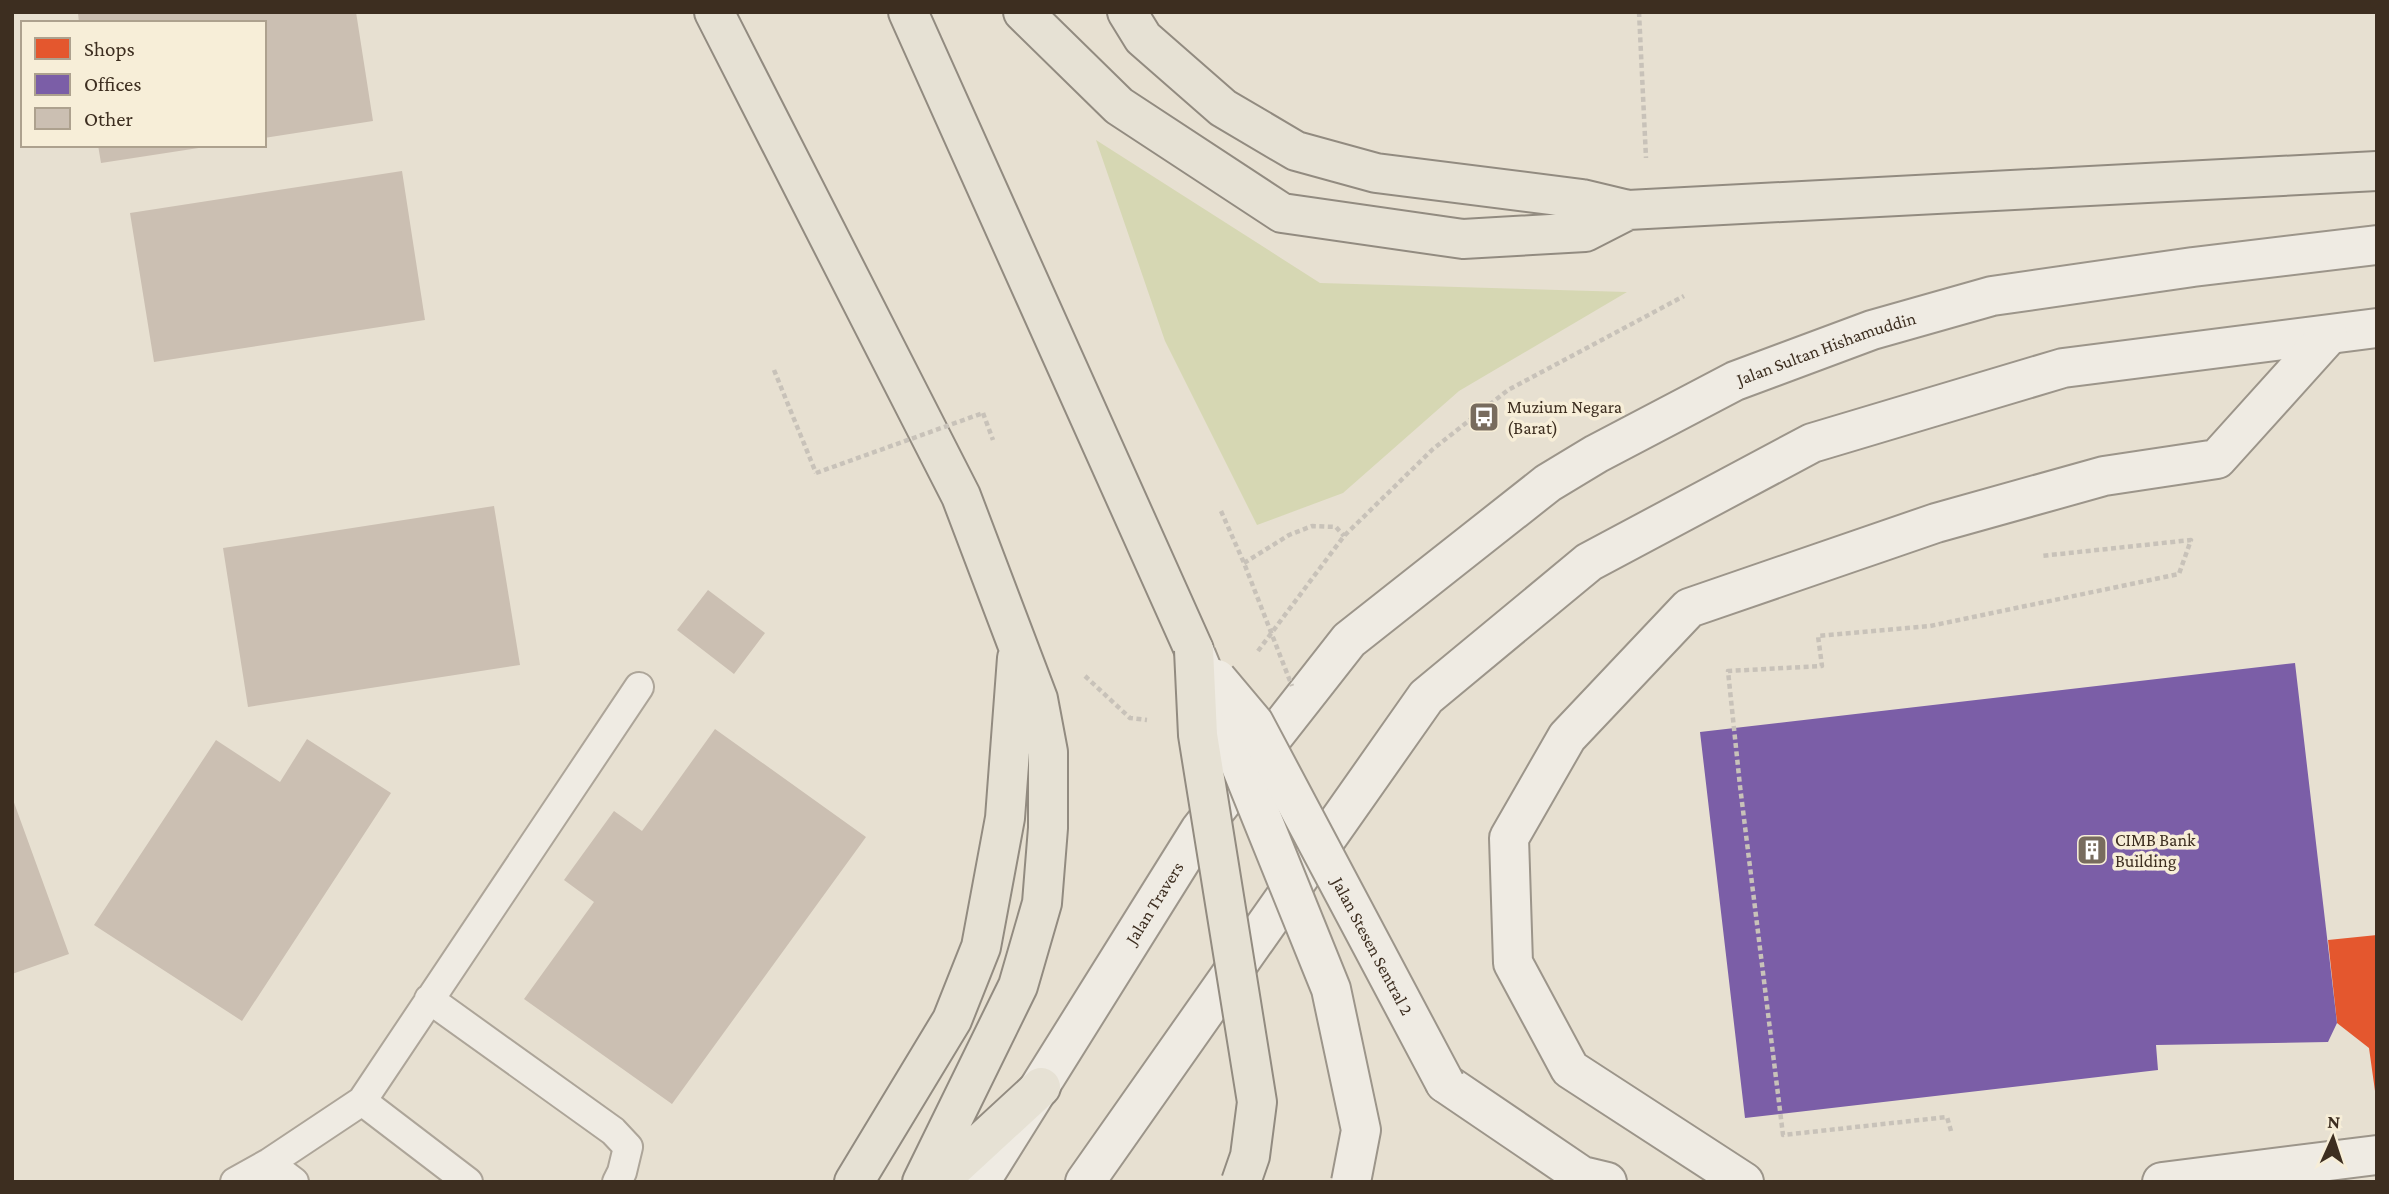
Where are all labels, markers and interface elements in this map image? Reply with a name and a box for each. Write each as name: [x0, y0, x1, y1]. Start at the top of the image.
legend: [21, 21, 266, 147]
text: Shops: [84, 37, 135, 61]
text: Offices: [84, 72, 142, 96]
text: Other: [84, 107, 134, 131]
street label: Jalan Sultan Hishamuddin: [1732, 308, 1918, 390]
place label: Muzium Negara (Barat): [1507, 397, 1622, 439]
bus stop icon: Muzium Negara (Barat): [1467, 400, 1501, 434]
place label: CIMB Bank Building: [2115, 830, 2196, 871]
building icon: CIMB Bank Building: [2075, 833, 2109, 867]
street label: Jalan Travers: [1120, 858, 1188, 950]
street label: Jalan Stesen Sentral 2: [1327, 872, 1417, 1018]
north arrow: [2298, 1103, 2368, 1173]
text: N: [2327, 1111, 2341, 1132]

